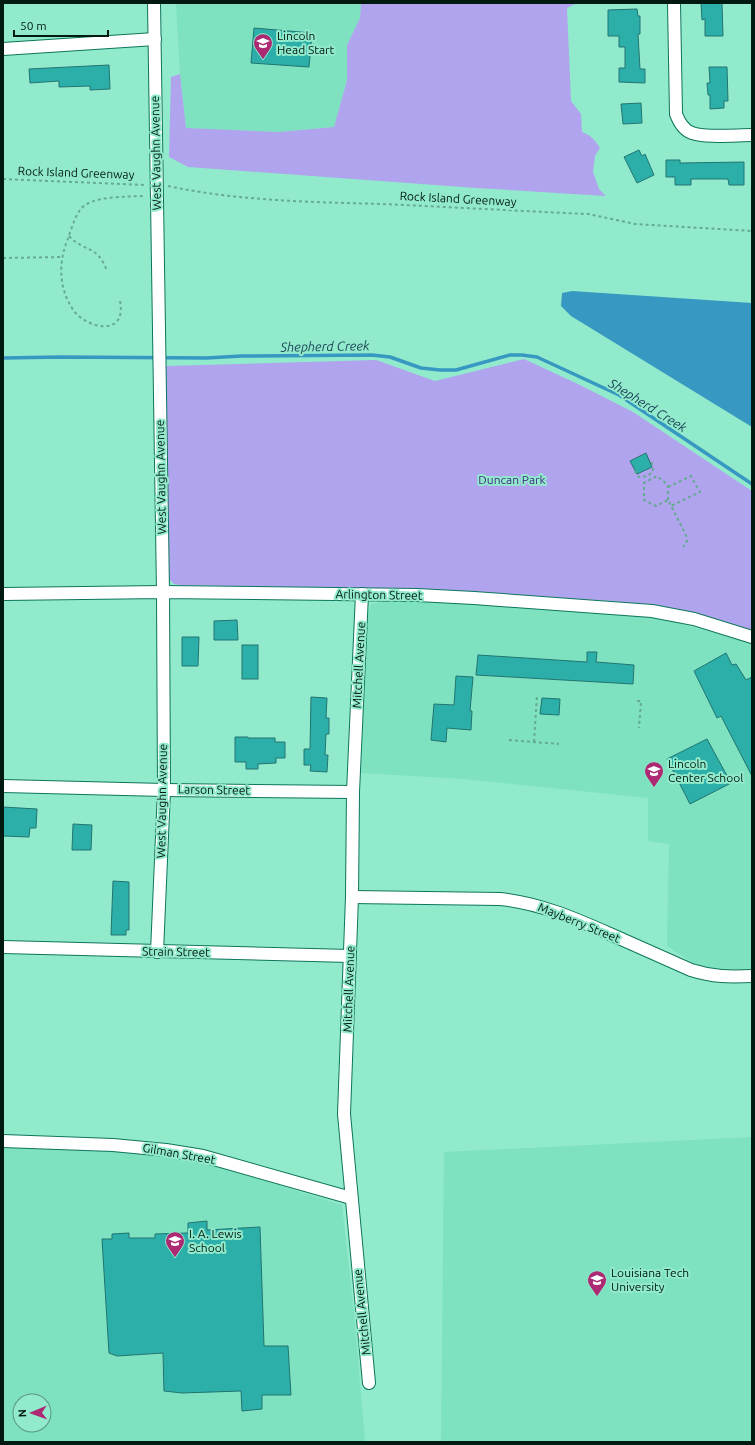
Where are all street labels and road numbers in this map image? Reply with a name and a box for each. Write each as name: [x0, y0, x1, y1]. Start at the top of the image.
street label: West Vaughn Avenue: [148, 96, 163, 210]
street label: Rock Island Greenway: [17, 164, 135, 181]
street label: Rock Island Greenway: [399, 189, 517, 208]
street label: West Vaughn Avenue: [153, 420, 168, 534]
street label: Arlington Street: [335, 587, 423, 602]
street label: Mitchell Avenue: [350, 621, 367, 709]
street label: West Vaughn Avenue: [154, 744, 169, 858]
street label: Larson Street: [178, 782, 250, 797]
street label: Mayberry Street: [536, 900, 622, 945]
street label: Strain Street: [142, 944, 210, 959]
street label: Mitchell Avenue: [340, 946, 357, 1032]
street label: Gilman Street: [142, 1141, 217, 1166]
street label: Mitchell Avenue: [351, 1268, 372, 1356]

